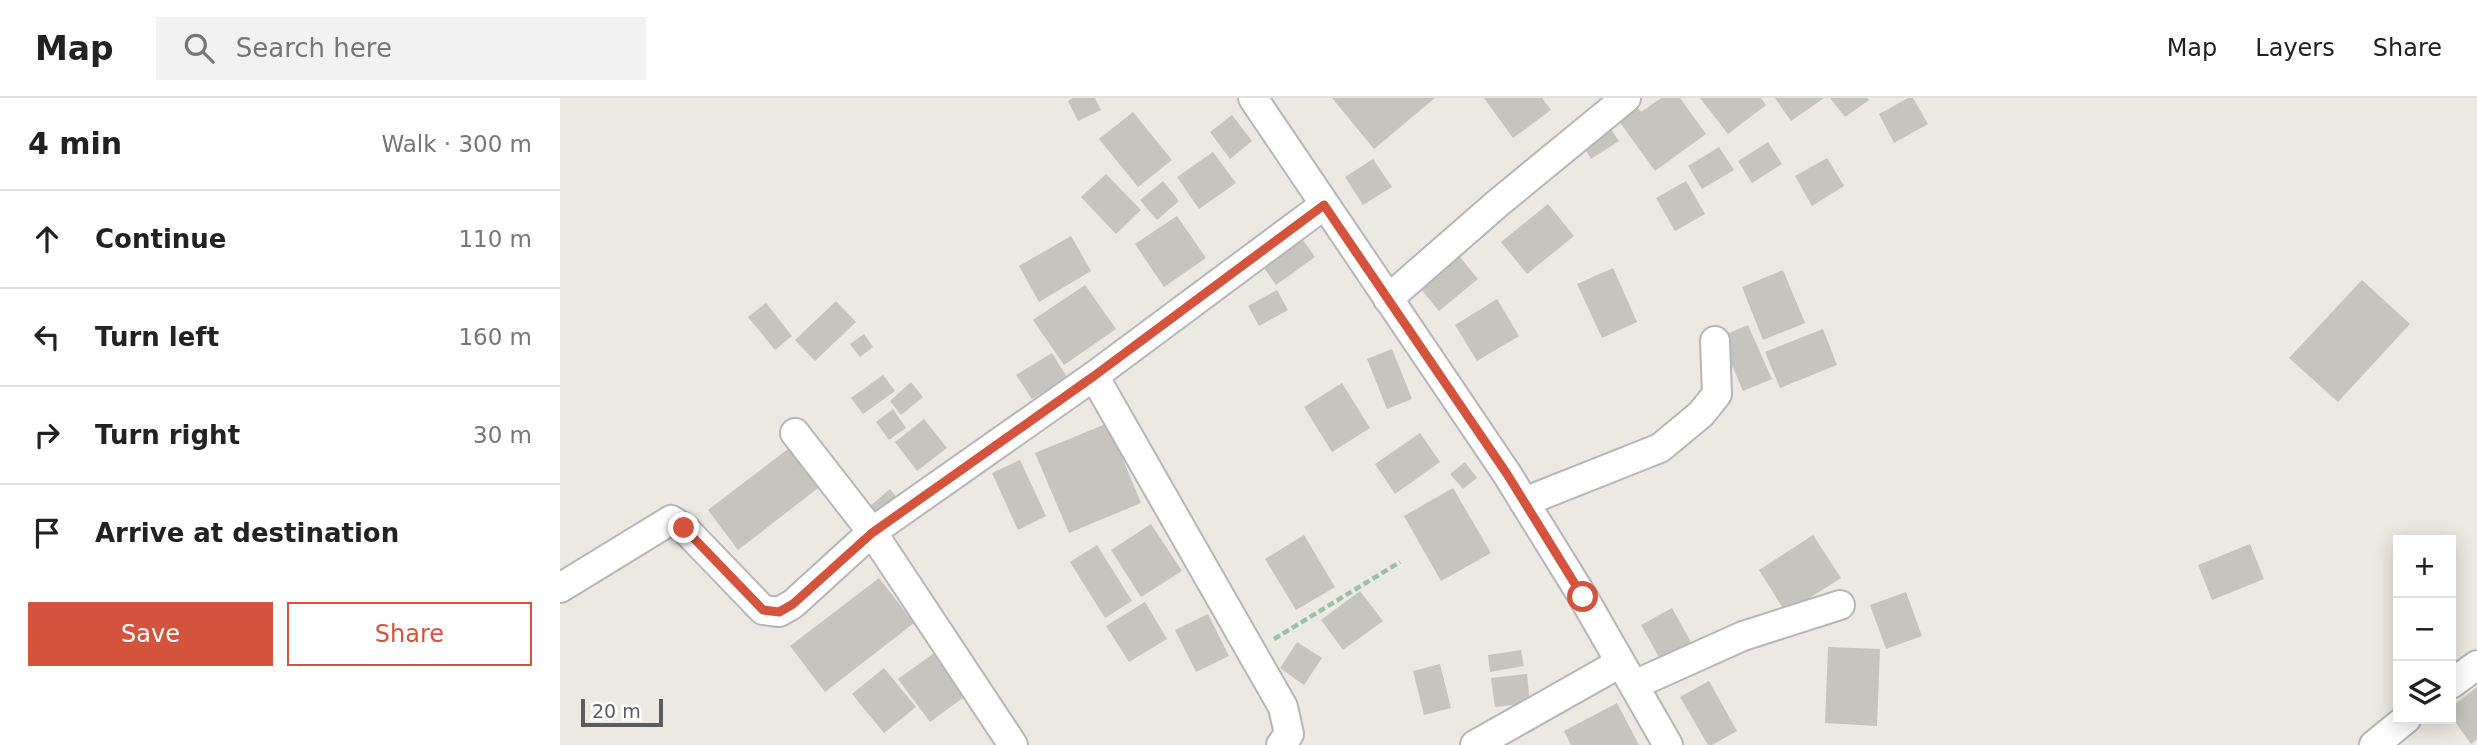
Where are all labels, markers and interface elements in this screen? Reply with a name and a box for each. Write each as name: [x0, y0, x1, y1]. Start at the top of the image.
search box: [156, 17, 646, 80]
text: Map: [35, 29, 114, 68]
icon: search: [180, 29, 218, 67]
text: Search here: [236, 33, 392, 63]
text: Map: [2167, 34, 2217, 62]
text: Layers: [2255, 34, 2335, 62]
text: Share: [2373, 34, 2442, 62]
text: 4 min: [28, 126, 122, 161]
text: Walk · 300 m: [381, 131, 532, 157]
icon: ahead: [28, 220, 66, 258]
text: Continue: [95, 224, 226, 254]
text: 110 m: [458, 226, 532, 252]
icon: left: [28, 318, 66, 356]
text: Turn left: [95, 322, 219, 352]
text: 160 m: [458, 324, 532, 350]
icon: right: [28, 416, 66, 454]
text: Turn right: [95, 420, 240, 450]
text: 30 m: [473, 422, 532, 448]
route end: [668, 512, 699, 543]
icon: arrive: [28, 514, 66, 552]
text: Arrive at destination: [95, 518, 399, 548]
map controls: [2393, 535, 2456, 724]
button: +: [2393, 535, 2456, 598]
route start: [1567, 581, 1598, 612]
button: −: [2393, 598, 2456, 661]
button: Save: [28, 602, 273, 666]
button: Share: [287, 602, 532, 666]
button: layers: [2393, 661, 2456, 724]
scale bar: [581, 696, 663, 728]
text: 20 m: [592, 700, 641, 722]

